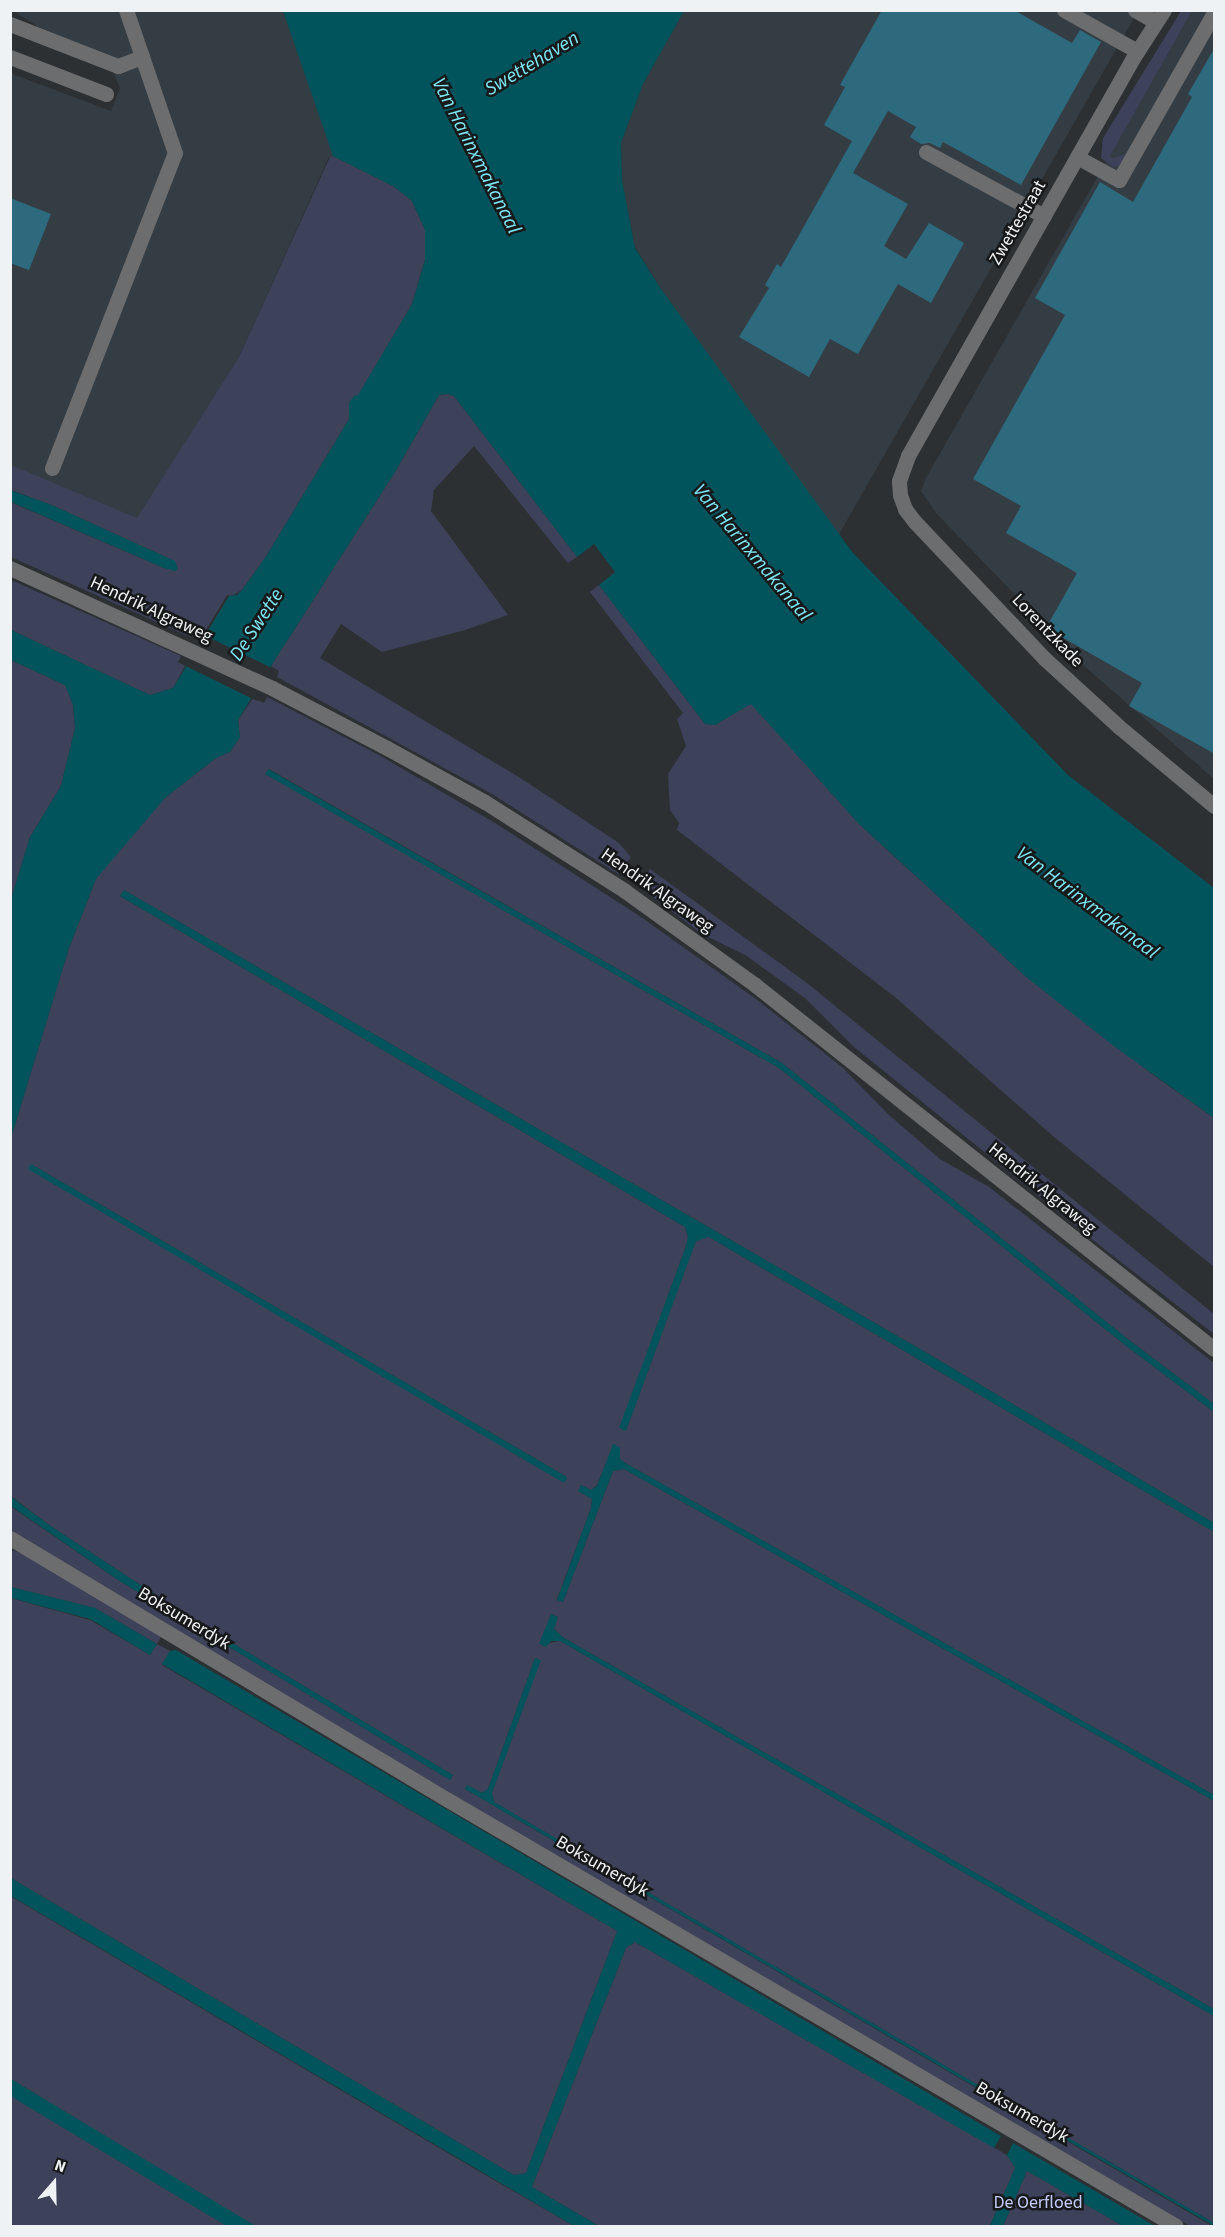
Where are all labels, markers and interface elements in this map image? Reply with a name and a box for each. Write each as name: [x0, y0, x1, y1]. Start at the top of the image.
water label: Swettehaven: [480, 26, 584, 102]
water label: Van Harinxmakanaal: [426, 74, 526, 238]
street label: Zwettestraat: [985, 177, 1051, 269]
water label: Van Harinxmakanaal: [688, 479, 816, 627]
street label: Hendrik Algraweg: [86, 572, 216, 648]
water label: De Swette: [225, 584, 289, 666]
street label: Lorentzkade: [1007, 590, 1087, 672]
water label: Van Harinxmakanaal: [1011, 842, 1163, 964]
street label: Hendrik Algraweg: [596, 844, 718, 938]
street label: Hendrik Algraweg: [984, 1139, 1100, 1239]
street label: Boksumerdyk: [134, 1583, 234, 1655]
street label: Boksumerdyk: [552, 1832, 652, 1902]
street label: Boksumerdyk: [972, 2078, 1072, 2148]
north arrow: [24, 2153, 84, 2213]
text: N: [51, 2154, 69, 2178]
park label: De Oerfloed: [993, 2192, 1083, 2214]

